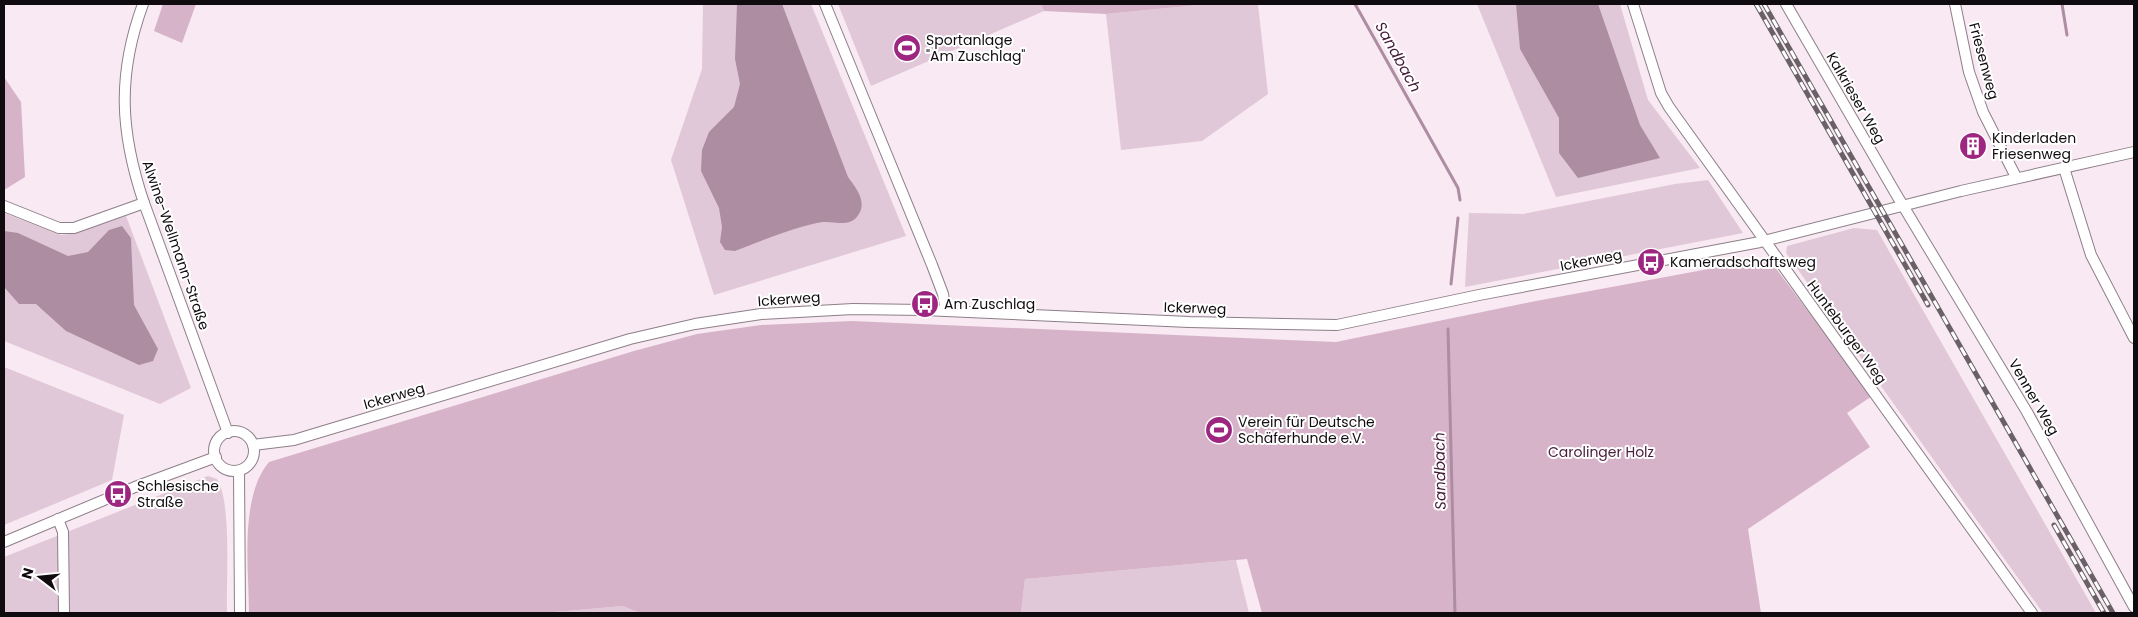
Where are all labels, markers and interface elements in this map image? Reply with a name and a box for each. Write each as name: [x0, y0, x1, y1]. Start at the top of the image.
water label: Sandbach: [1370, 18, 1426, 96]
street label: Friesenweg: [1964, 20, 2004, 102]
place label: Sportanlage "Am Zuschlag": [926, 30, 1025, 66]
sports icon: Sportanlage "Am Zuschlag": [892, 33, 922, 63]
street label: Kalkrieser Weg: [1822, 49, 1890, 147]
place label: Kinderladen Friesenweg: [1992, 128, 2076, 164]
building icon: Kinderladen Friesenweg: [1958, 131, 1988, 161]
street label: Alwine-Wellmann-Straße: [138, 158, 215, 333]
street label: Ickerweg: [1558, 244, 1624, 276]
bus stop icon: Kameradschaftsweg: [1636, 247, 1666, 277]
place label: Kameradschaftsweg: [1670, 252, 1816, 272]
street label: Hunteburger Weg: [1802, 276, 1892, 388]
street label: Ickerweg: [757, 287, 821, 311]
bus stop icon: Am Zuschlag: [910, 289, 940, 319]
place label: Am Zuschlag: [944, 294, 1035, 314]
street label: Ickerweg: [1163, 297, 1227, 319]
street label: Venner Weg: [2004, 355, 2064, 439]
street label: Ickerweg: [361, 378, 427, 414]
place label: Verein für Deutsche Schäferhunde e.V.: [1238, 412, 1375, 448]
sports icon: Verein für Deutsche Schäferhunde e.V.: [1204, 415, 1234, 445]
water label: Sandbach: [1428, 432, 1451, 510]
park label: Carolinger Holz: [1548, 442, 1654, 462]
place label: Schlesische Straße: [137, 476, 219, 512]
bus stop icon: Schlesische Straße: [103, 479, 133, 509]
north arrow: [15, 552, 65, 602]
text: N: [16, 566, 39, 581]

